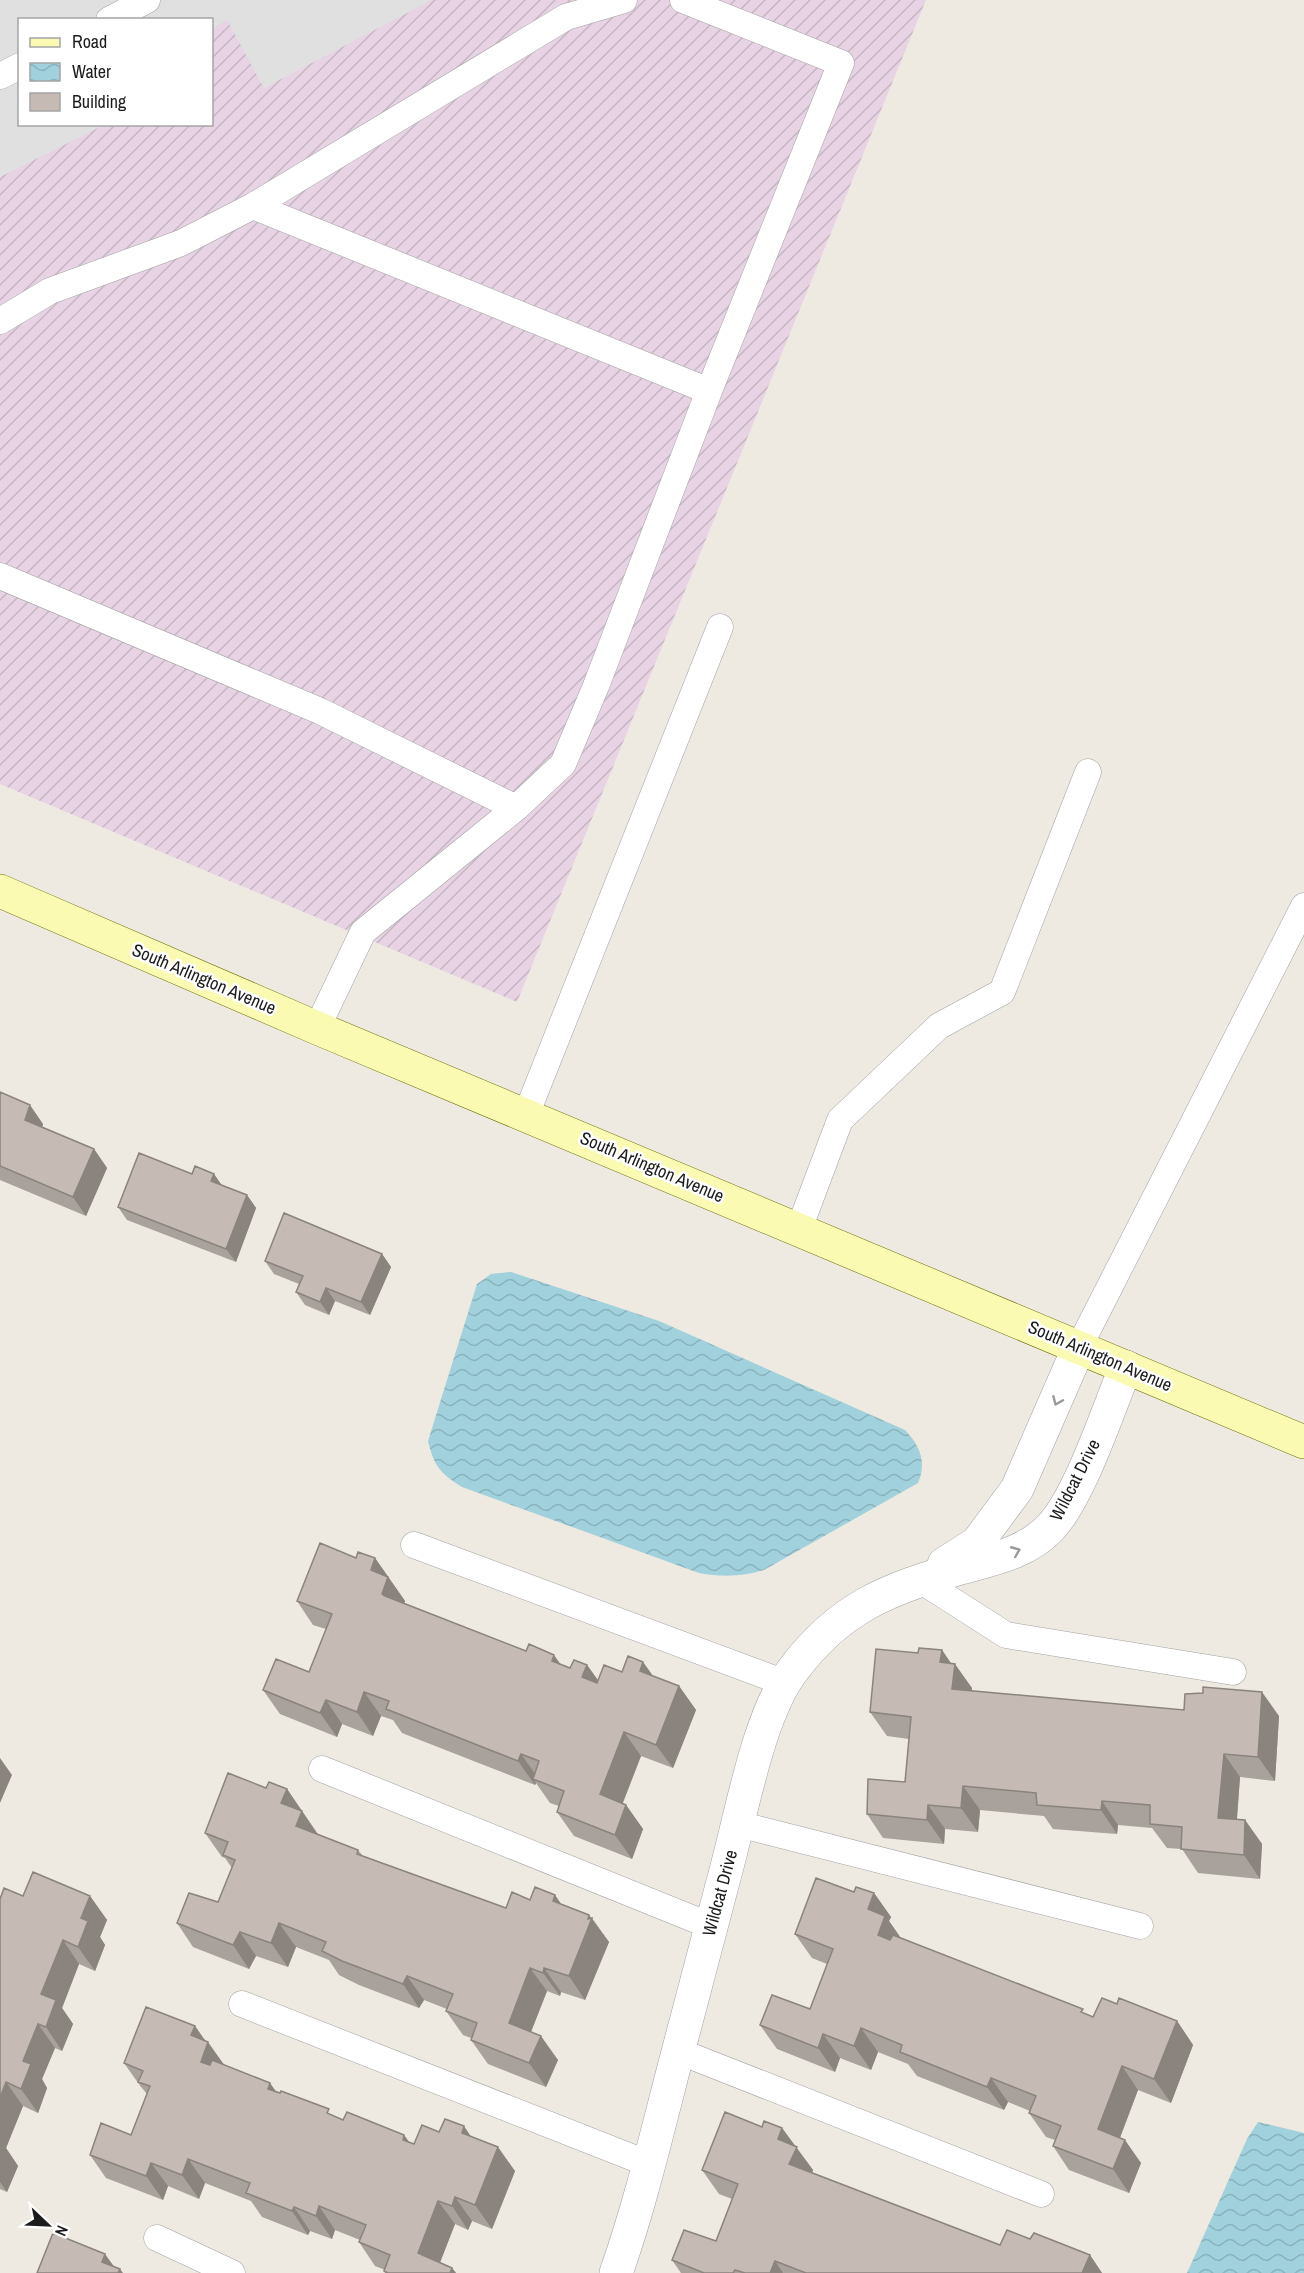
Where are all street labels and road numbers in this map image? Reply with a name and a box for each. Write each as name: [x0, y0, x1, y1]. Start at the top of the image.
street label: South Arlington Avenue: [128, 937, 280, 1020]
street label: South Arlington Avenue: [576, 1125, 728, 1208]
street label: South Arlington Avenue: [1024, 1314, 1176, 1397]
street label: Wildcat Drive: [1043, 1435, 1106, 1525]
street label: Wildcat Drive: [696, 1847, 743, 1939]

